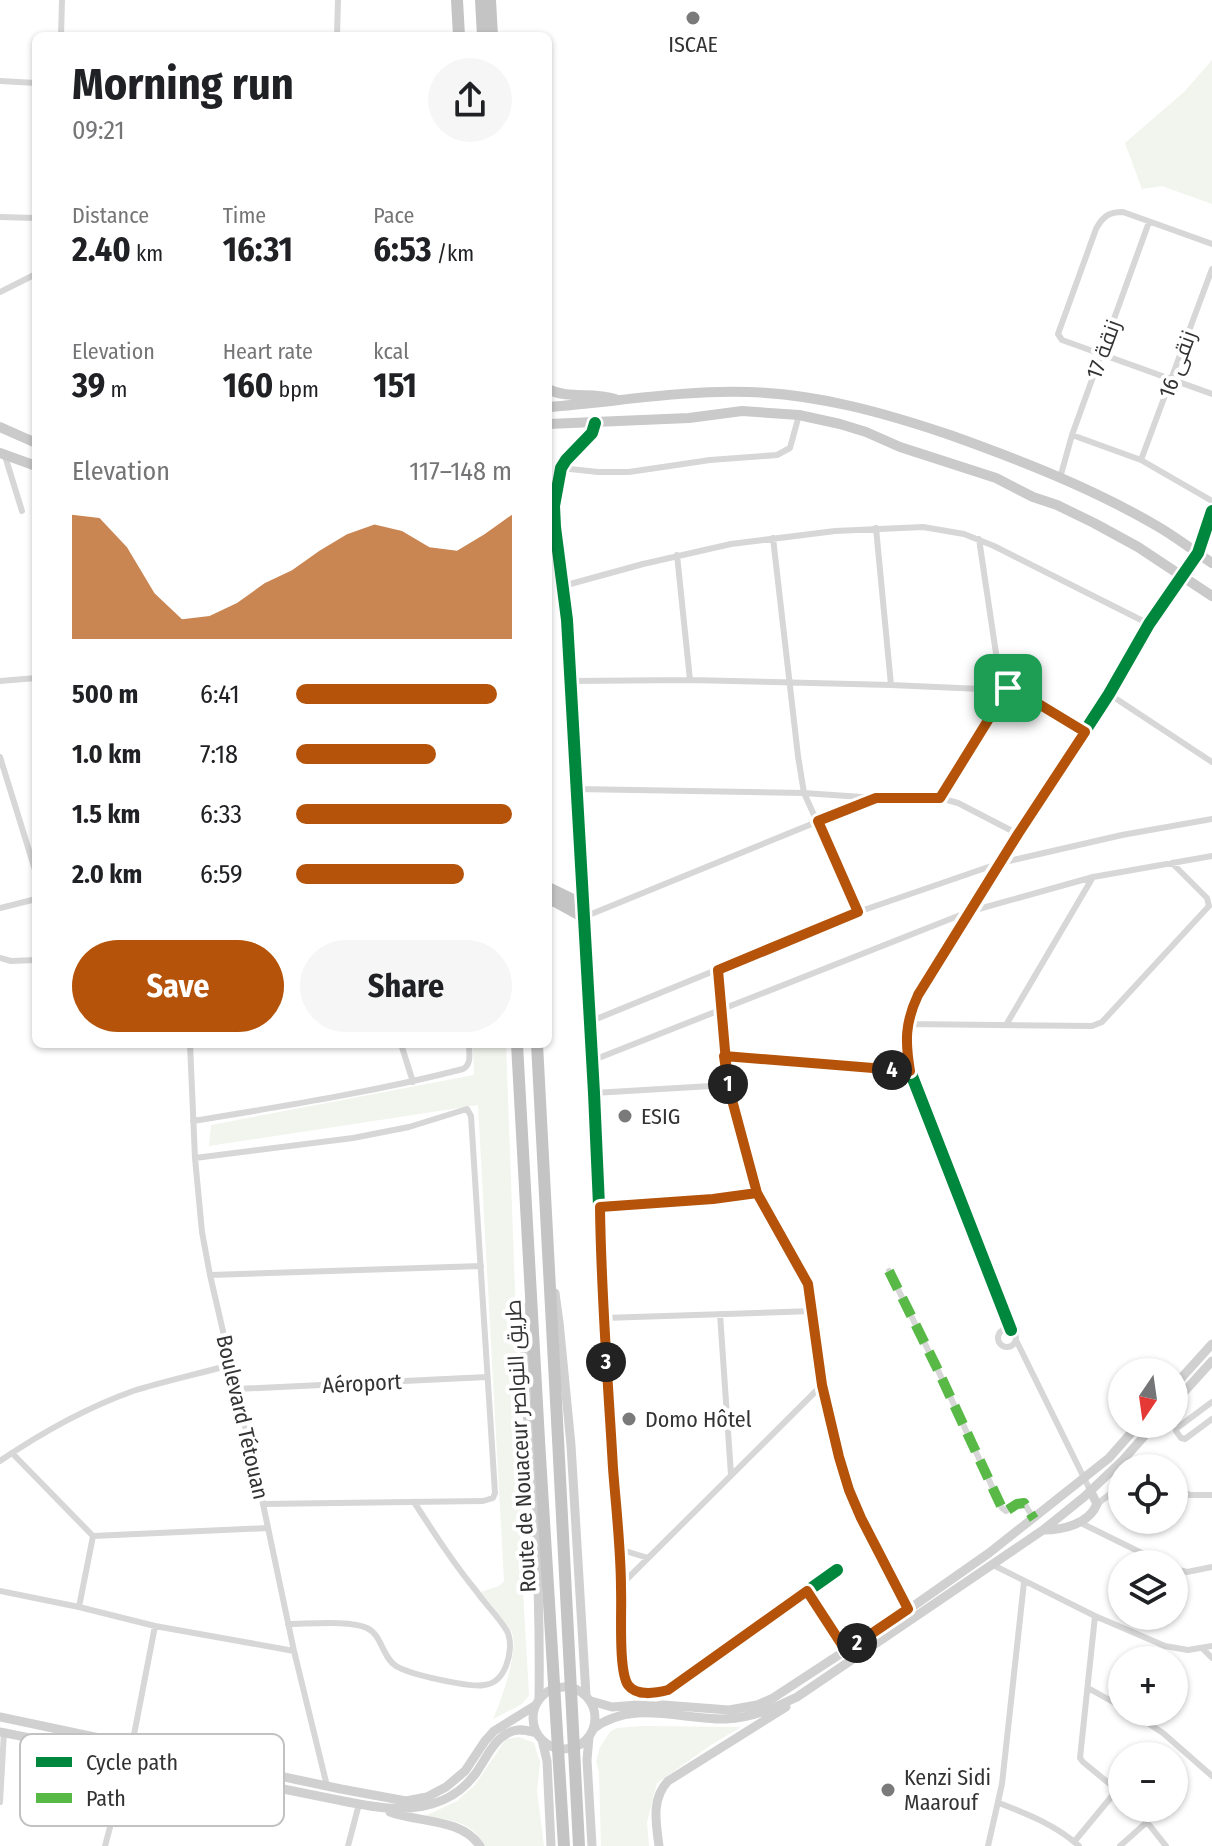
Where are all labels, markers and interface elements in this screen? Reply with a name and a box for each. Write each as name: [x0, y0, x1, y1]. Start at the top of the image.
marker: ISCAE: [684, 9, 702, 27]
place label: ISCAE: [668, 31, 718, 58]
text: Morning run: [72, 58, 294, 111]
button: share: [428, 58, 512, 142]
text: 09:21: [72, 115, 125, 146]
text: Distance: [72, 202, 149, 229]
text: Time: [223, 202, 266, 229]
text: Pace: [373, 202, 414, 229]
text: 2.40: [72, 229, 131, 270]
text: 16:31: [223, 229, 293, 270]
text: 6:53: [373, 229, 432, 270]
text: km: [131, 240, 163, 267]
text: /km: [432, 240, 474, 267]
street label: زنقة 17: [1080, 316, 1127, 383]
street label: زنقى 16: [1153, 327, 1202, 402]
text: Elevation: [72, 338, 155, 365]
text: Heart rate: [223, 338, 313, 365]
text: kcal: [373, 338, 409, 365]
text: 39: [72, 365, 105, 406]
text: 160: [223, 365, 273, 406]
text: 151: [373, 365, 417, 406]
text: m: [105, 376, 127, 403]
text: bpm: [273, 376, 319, 403]
text: Elevation: [72, 456, 170, 487]
text: 117–148 m: [409, 456, 512, 487]
pin: [974, 654, 1042, 722]
icon: arrive: [986, 666, 1030, 710]
text: 500 m: [72, 679, 138, 710]
text: 6:41: [200, 679, 240, 710]
text: 1.0 km: [72, 739, 141, 770]
text: 7:18: [200, 739, 238, 770]
text: 1.5 km: [72, 799, 140, 830]
text: 6:33: [200, 799, 242, 830]
text: 2.0 km: [72, 859, 142, 890]
text: 6:59: [200, 859, 243, 890]
button: Save: [72, 940, 284, 1032]
button: Share: [300, 940, 512, 1032]
pin: 4: [872, 1050, 912, 1090]
text: 4: [886, 1056, 898, 1083]
pin: 1: [708, 1064, 748, 1104]
text: 1: [723, 1070, 733, 1097]
place label: ESIG: [641, 1103, 680, 1130]
marker: ESIG: [616, 1107, 634, 1125]
street label: Route de Nouaceur طريق النواصر: [499, 1299, 542, 1593]
street label: Boulevard Tétouan: [210, 1332, 275, 1502]
pin: 3: [586, 1342, 626, 1382]
text: 3: [601, 1348, 611, 1375]
north arrow: [1108, 1358, 1188, 1438]
map controls: [1108, 1358, 1188, 1822]
street label: Aéroport: [322, 1368, 403, 1399]
place label: Domo Hôtel: [645, 1406, 752, 1433]
marker: Domo Hôtel: [620, 1410, 638, 1428]
button: locate: [1108, 1454, 1188, 1534]
button: layers: [1108, 1550, 1188, 1630]
pin: 2: [837, 1623, 877, 1663]
text: 2: [852, 1629, 862, 1656]
button: +: [1108, 1646, 1188, 1726]
legend: [20, 1734, 284, 1826]
button: −: [1108, 1742, 1188, 1822]
text: Cycle path: [86, 1749, 178, 1776]
place label: Kenzi Sidi Maarouf: [904, 1764, 991, 1816]
marker: Kenzi Sidi Maarouf: [879, 1781, 897, 1799]
text: Path: [86, 1785, 126, 1812]

